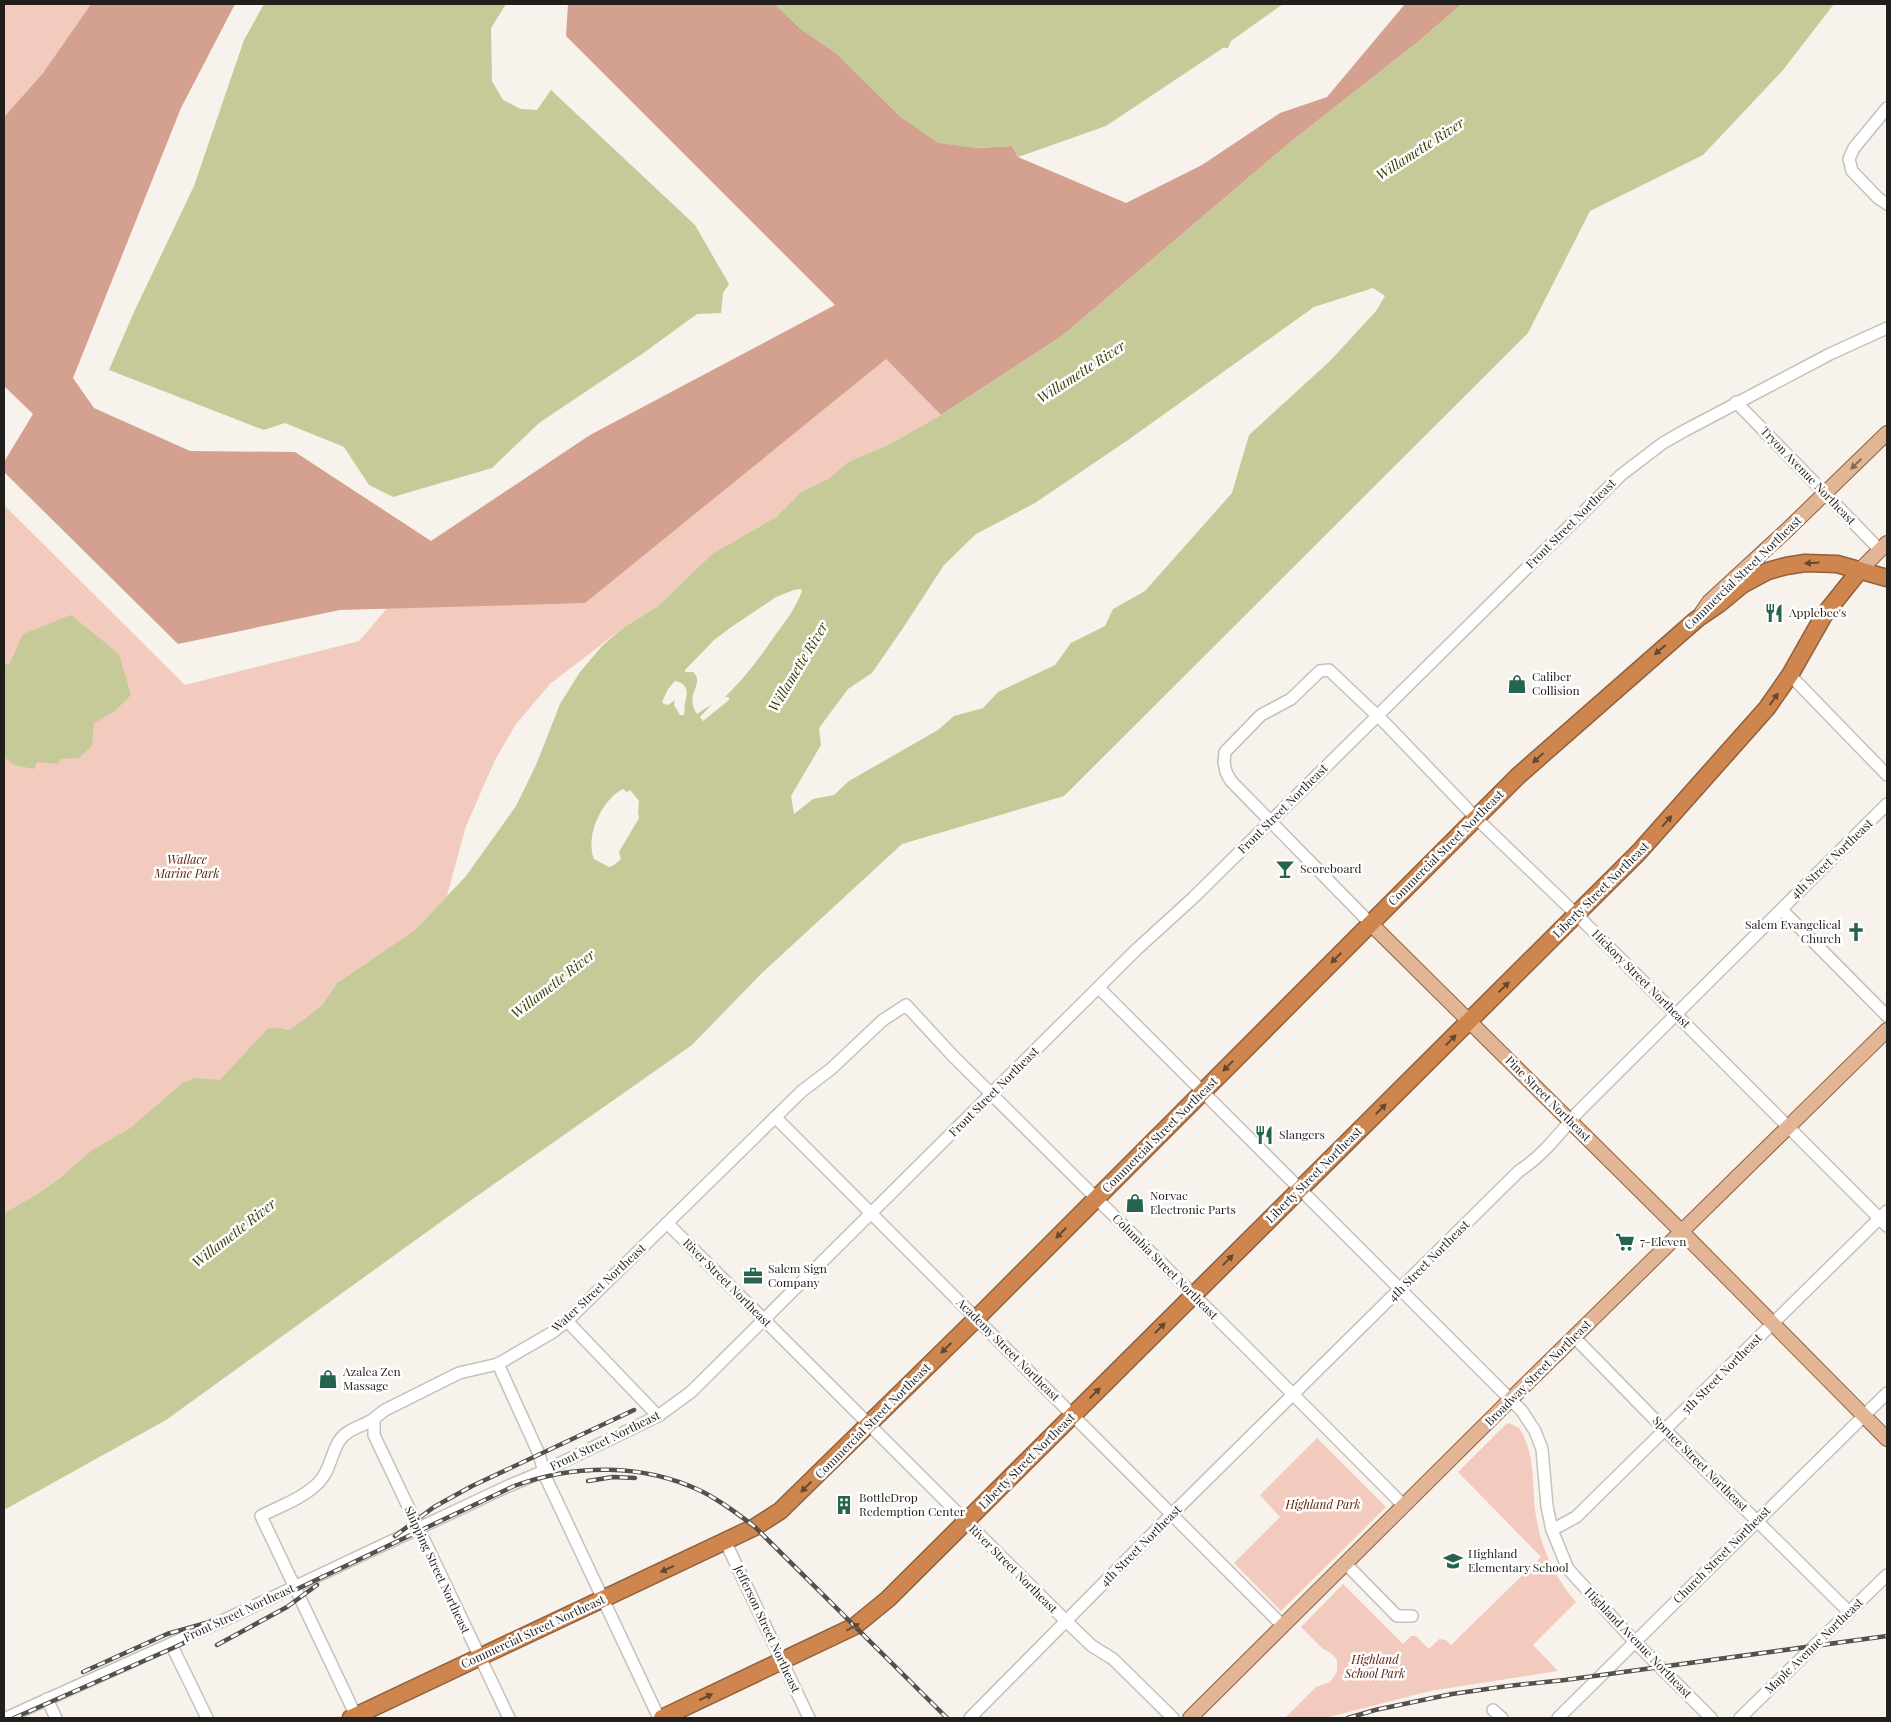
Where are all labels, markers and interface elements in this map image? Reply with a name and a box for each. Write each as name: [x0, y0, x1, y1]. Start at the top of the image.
water label: Willamette River: [1372, 112, 1468, 184]
water label: Willamette River: [1033, 335, 1129, 407]
street label: Tryon Avenue Northeast: [1758, 423, 1860, 528]
one-way arrow: [1850, 458, 1862, 470]
street label: Front Street Northeast: [1522, 474, 1619, 572]
street label: Commercial Street Northeast: [1680, 511, 1805, 633]
one-way arrow: [1804, 559, 1820, 567]
restaurant icon: Applebee's: [1763, 602, 1785, 624]
place label: Applebee's: [1788, 604, 1846, 620]
water label: Willamette River: [763, 617, 832, 715]
one-way arrow: [1654, 645, 1667, 656]
place label: Caliber Collision: [1532, 668, 1580, 698]
shop icon: Caliber Collision: [1506, 673, 1528, 695]
one-way arrow: [1769, 692, 1779, 706]
one-way arrow: [1533, 752, 1545, 764]
street label: Front Street Northeast: [1234, 759, 1331, 857]
street label: Commercial Street Northeast: [1384, 786, 1507, 909]
street label: 4th Street Northeast: [1787, 814, 1876, 902]
one-way arrow: [1661, 816, 1673, 828]
street label: Liberty Street Northeast: [1549, 837, 1652, 941]
park label: Wallace Marine Park: [154, 851, 219, 881]
bar icon: Scoreboard: [1274, 858, 1296, 880]
place label: Scoreboard: [1300, 860, 1361, 876]
place label: Salem Evangelical Church: [1745, 916, 1842, 946]
church icon: Salem Evangelical Church: [1845, 921, 1867, 943]
street label: Hickory Street Northeast: [1589, 925, 1695, 1032]
water label: Willamette River: [507, 944, 599, 1022]
one-way arrow: [1330, 951, 1342, 963]
one-way arrow: [1498, 981, 1510, 993]
one-way arrow: [1444, 1034, 1456, 1046]
street label: Front Street Northeast: [945, 1042, 1042, 1140]
street label: Pine Street Northeast: [1502, 1052, 1596, 1145]
one-way arrow: [1222, 1060, 1234, 1072]
street label: Commercial Street Northeast: [1098, 1073, 1221, 1196]
one-way arrow: [1375, 1103, 1387, 1115]
street label: Liberty Street Northeast: [1262, 1122, 1365, 1226]
restaurant icon: Slangers: [1253, 1124, 1275, 1146]
place label: Slangers: [1279, 1126, 1325, 1142]
place label: Norvac Electronic Parts: [1150, 1187, 1236, 1217]
shop icon: Norvac Electronic Parts: [1124, 1192, 1146, 1214]
water label: Willamette River: [188, 1193, 280, 1271]
street label: Columbia Street Northeast: [1109, 1210, 1222, 1323]
street label: 4th Street Northeast: [1384, 1216, 1473, 1304]
one-way arrow: [1055, 1227, 1067, 1239]
supermarket icon: 7-Eleven: [1614, 1231, 1636, 1253]
place label: 7-Eleven: [1640, 1233, 1686, 1249]
street label: River Street Northeast: [680, 1234, 776, 1331]
street label: Water Street Northeast: [547, 1239, 649, 1336]
one-way arrow: [1222, 1254, 1234, 1266]
place label: Salem Sign Company: [768, 1260, 827, 1290]
office icon: Salem Sign Company: [742, 1265, 764, 1287]
street label: Academy Street Northeast: [953, 1293, 1064, 1405]
street label: Broadway Street Northeast: [1481, 1315, 1594, 1429]
one-way arrow: [1154, 1322, 1166, 1334]
street label: 5th Street Northeast: [1678, 1329, 1765, 1417]
one-way arrow: [941, 1342, 953, 1354]
street label: Commercial Street Northeast: [811, 1359, 934, 1482]
place label: Azalea Zen Massage: [342, 1363, 401, 1393]
shop icon: Azalea Zen Massage: [317, 1368, 339, 1390]
one-way arrow: [1089, 1387, 1101, 1399]
street label: Front Street Northeast: [547, 1406, 663, 1474]
street label: Liberty Street Northeast: [975, 1408, 1078, 1512]
street label: Spruce Street Northeast: [1650, 1412, 1752, 1515]
one-way arrow: [800, 1481, 812, 1493]
place label: BottleDrop Redemption Center: [859, 1489, 966, 1519]
building icon: BottleDrop Redemption Center: [833, 1494, 855, 1516]
park label: Highland Park: [1284, 1496, 1361, 1512]
street label: 4th Street Northeast: [1096, 1501, 1185, 1589]
street label: Church Street Northeast: [1669, 1502, 1774, 1606]
street label: Shipping Street Northeast: [401, 1503, 475, 1637]
street label: River Street Northeast: [966, 1520, 1062, 1617]
place label: Highland Elementary School: [1468, 1545, 1569, 1575]
school or university icon: Highland Elementary School: [1442, 1550, 1464, 1572]
street label: Jefferson Street Northeast: [731, 1561, 805, 1696]
one-way arrow: [660, 1565, 674, 1573]
street label: Front Street Northeast: [180, 1579, 297, 1645]
street label: Highland Avenue Northeast: [1582, 1584, 1696, 1702]
street label: Commercial Street Northeast: [458, 1590, 608, 1672]
street label: Maple Avenue Northeast: [1761, 1593, 1867, 1697]
one-way arrow: [846, 1623, 860, 1631]
park label: Highland School Park: [1344, 1651, 1405, 1681]
one-way arrow: [699, 1693, 714, 1702]

